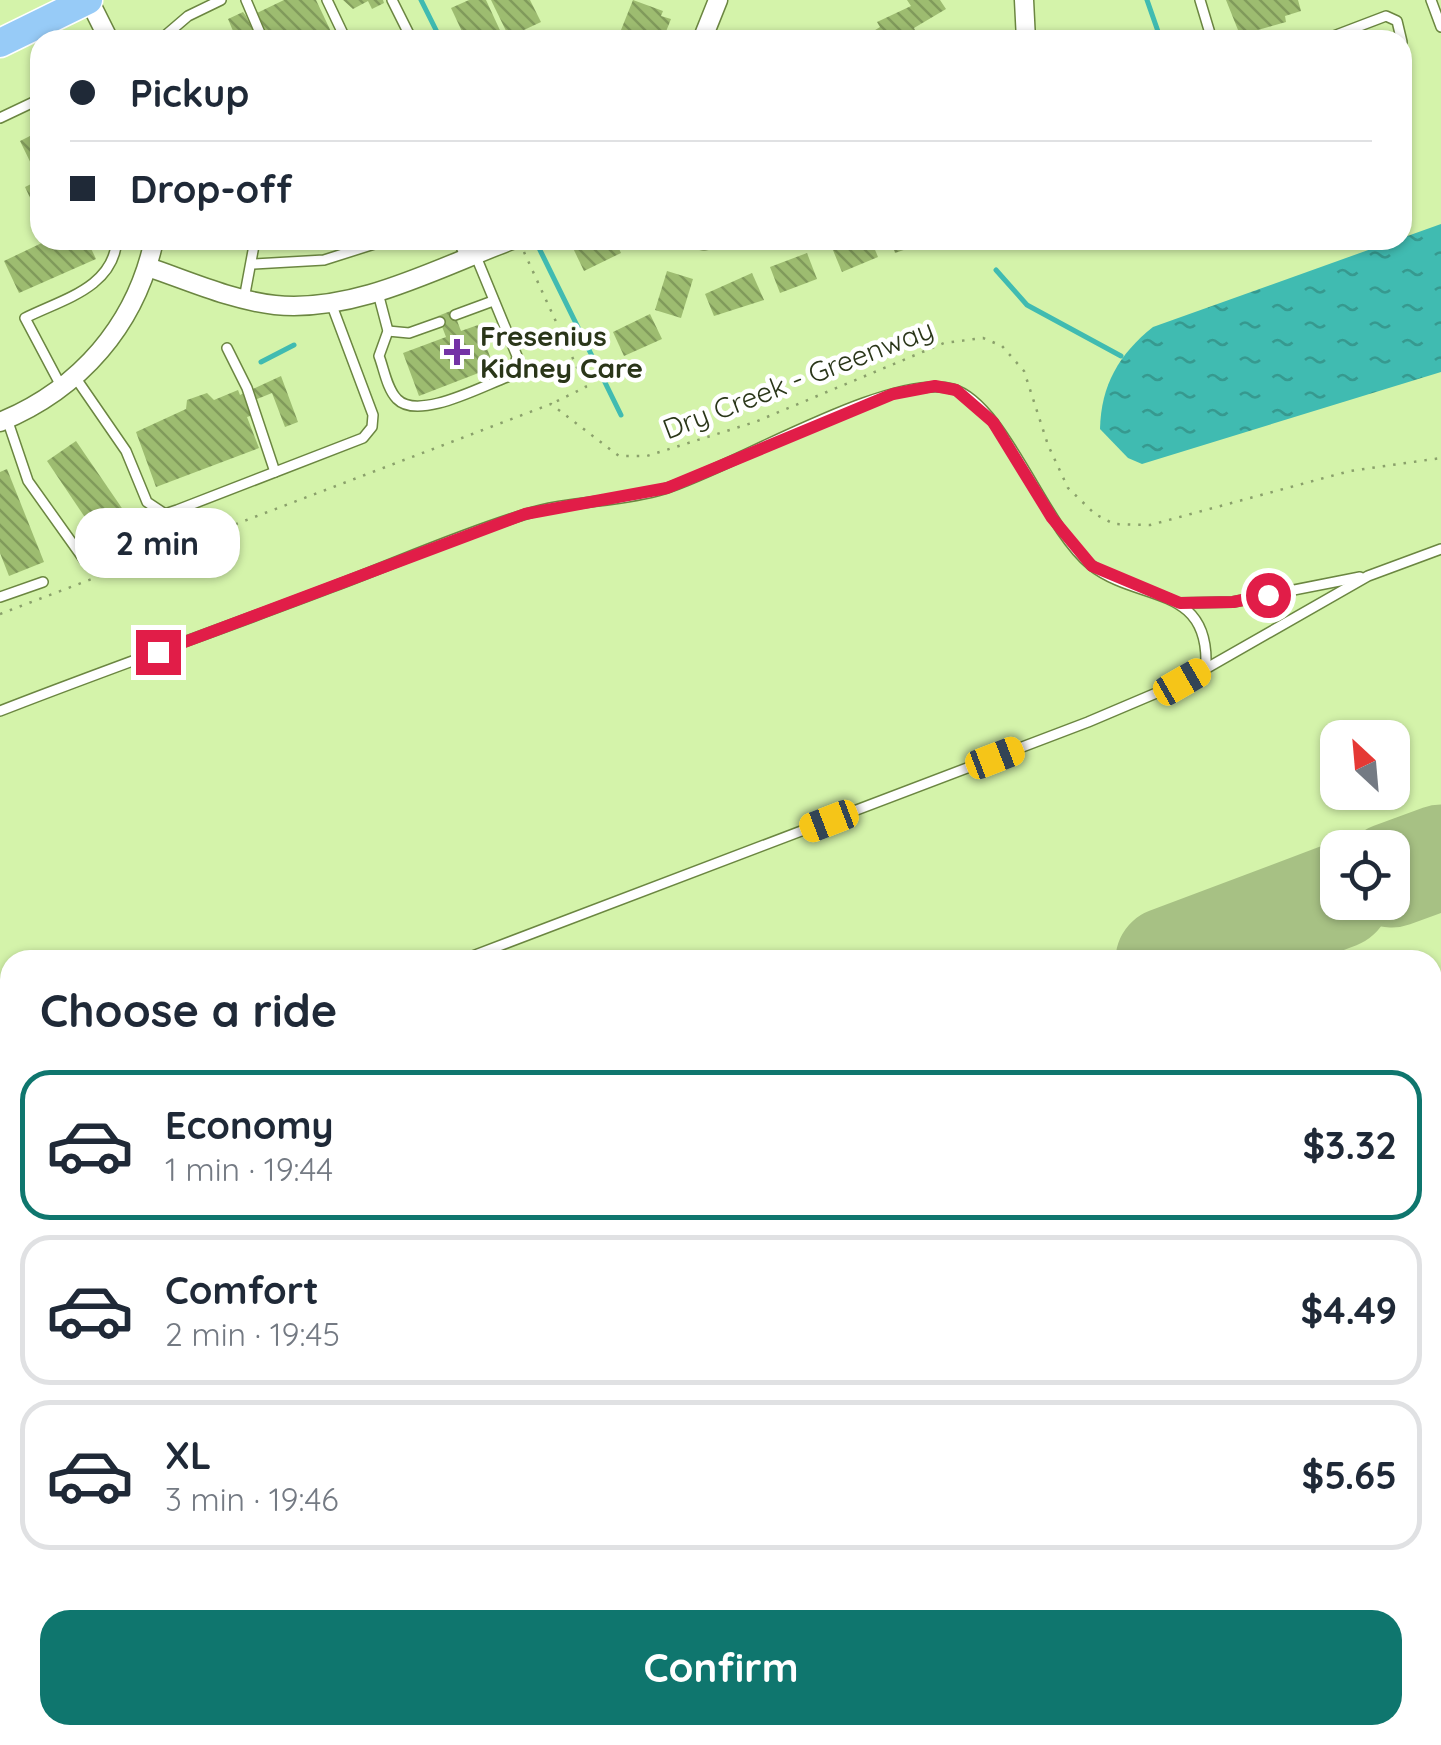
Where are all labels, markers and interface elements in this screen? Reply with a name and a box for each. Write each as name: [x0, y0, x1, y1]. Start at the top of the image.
text: Pickup: [130, 69, 249, 117]
text: Drop-off: [130, 165, 292, 213]
street label: Dry Creek - Greenway: [657, 311, 938, 446]
place label: Fresenius Kidney Care: [480, 318, 643, 385]
marker: Fresenius Kidney Care: [444, 339, 470, 365]
callout: 2 min: [76, 507, 240, 577]
text: 2 min: [116, 523, 199, 563]
route start: [1246, 573, 1291, 618]
route end: [136, 630, 181, 675]
car: [1149, 654, 1215, 710]
north arrow: [1320, 720, 1410, 810]
map controls: [1320, 720, 1410, 920]
car: [962, 733, 1028, 783]
car: [796, 796, 862, 846]
button: locate: [1320, 830, 1410, 920]
text: Choose a ride: [40, 982, 337, 1038]
icon: car: [45, 1100, 135, 1190]
text: Economy: [165, 1101, 334, 1149]
text: $3.32: [1302, 1121, 1397, 1169]
text: 1 min · 19:44: [165, 1149, 333, 1189]
icon: car: [45, 1265, 135, 1355]
text: Comfort: [165, 1266, 319, 1314]
text: $4.49: [1300, 1286, 1397, 1334]
text: 2 min · 19:45: [165, 1314, 340, 1354]
icon: car: [45, 1430, 135, 1520]
text: XL: [165, 1431, 211, 1479]
text: $5.65: [1302, 1451, 1397, 1499]
text: 3 min · 19:46: [165, 1479, 339, 1519]
button: Confirm: [40, 1610, 1402, 1725]

